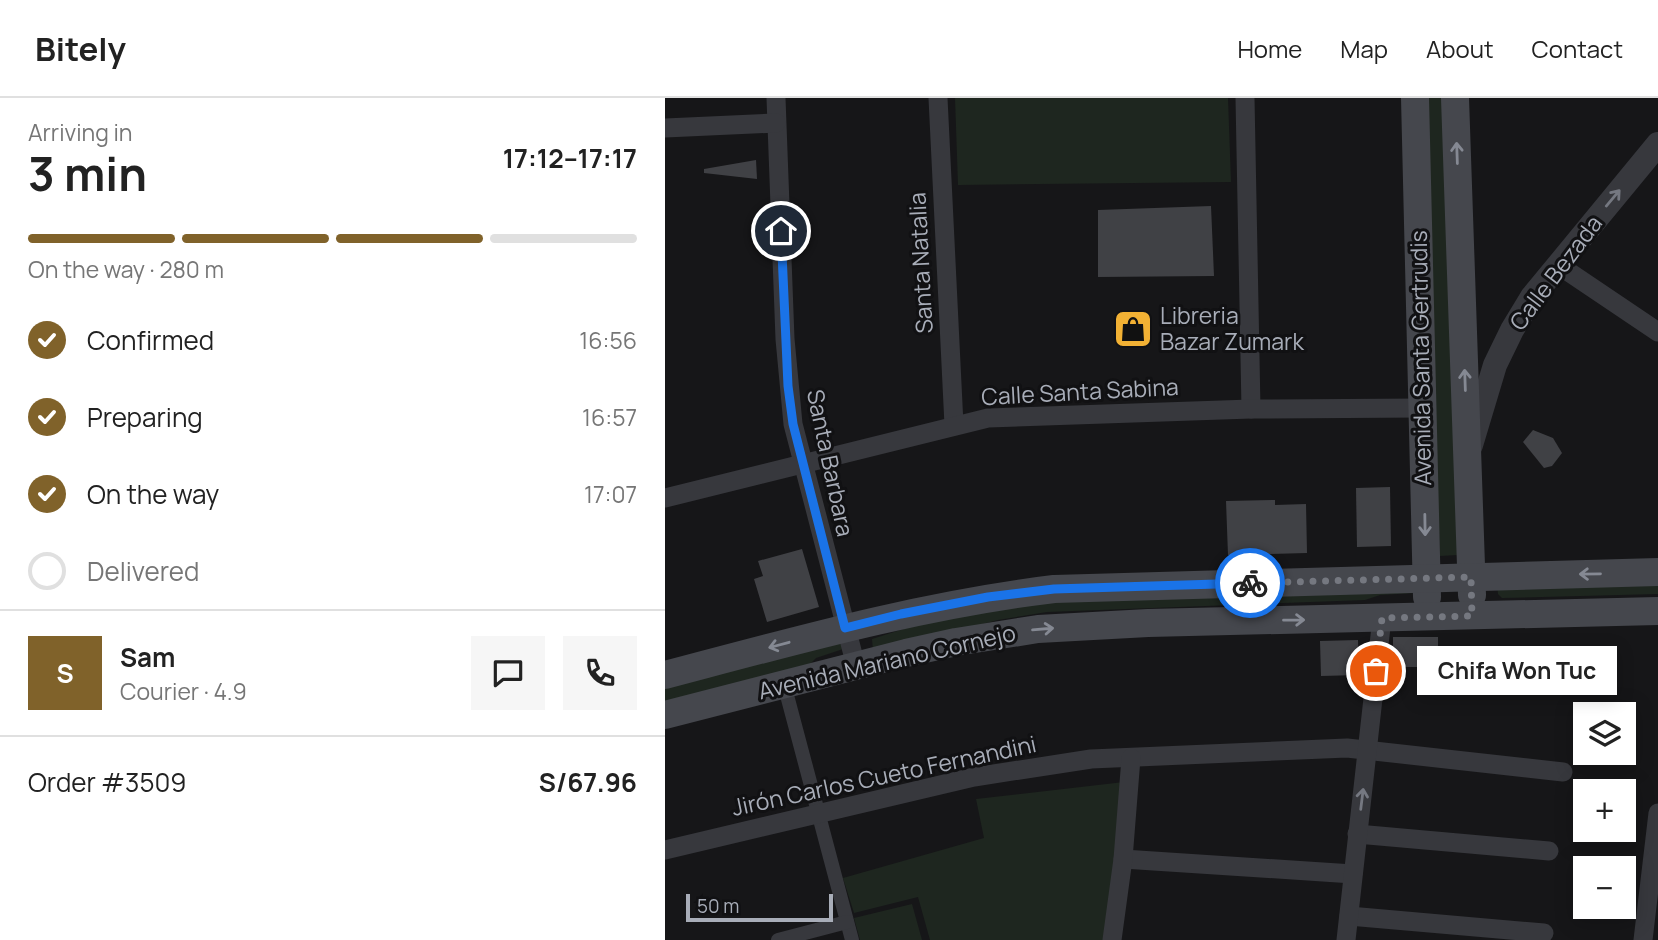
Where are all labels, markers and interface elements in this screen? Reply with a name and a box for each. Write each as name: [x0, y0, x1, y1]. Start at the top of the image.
text: Bitely: [35, 26, 126, 71]
text: Home: [1237, 32, 1302, 65]
text: Map: [1340, 32, 1388, 65]
text: About: [1426, 32, 1494, 65]
text: Contact: [1532, 32, 1623, 65]
text: Arriving in: [28, 116, 133, 148]
text: 17:12–17:17: [503, 140, 637, 176]
text: 3 min: [28, 142, 147, 205]
one-way arrow: [1450, 142, 1464, 165]
one-way arrow: [1605, 189, 1621, 207]
street label: Santa Natalia: [900, 192, 940, 334]
pin: [751, 201, 811, 261]
street label: Calle Bezada: [1501, 208, 1609, 336]
icon: home: [762, 212, 800, 250]
street label: Avenida Santa Gertrudis: [1402, 230, 1438, 486]
text: On the way · 280 m: [28, 253, 224, 285]
place label: Libreria Bazar Zumark: [1160, 299, 1304, 357]
shop icon: Libreria Bazar Zumark: [1112, 308, 1154, 350]
icon: check: [28, 321, 66, 359]
text: Confirmed: [87, 322, 214, 358]
text: 16:56: [579, 324, 637, 356]
one-way arrow: [1458, 369, 1471, 392]
street label: Calle Santa Sabina: [980, 370, 1179, 412]
street label: Santa Barbara: [800, 386, 862, 539]
icon: check: [28, 398, 66, 436]
text: Preparing: [87, 399, 203, 435]
text: 16:57: [582, 401, 637, 433]
icon: check: [28, 475, 66, 513]
text: On the way: [87, 476, 219, 512]
text: 17:07: [584, 478, 637, 510]
one-way arrow: [1418, 514, 1432, 537]
courier: [1215, 548, 1285, 618]
text: Delivered: [87, 553, 199, 589]
icon: bike: [1231, 564, 1269, 602]
one-way arrow: [1579, 567, 1602, 581]
one-way arrow: [1283, 613, 1306, 626]
street label: Avenida Mariano Cornejo: [755, 616, 1019, 706]
one-way arrow: [1031, 622, 1054, 635]
button: chat: [471, 636, 545, 710]
button: phone: [563, 636, 637, 710]
text: Sam: [120, 639, 175, 675]
one-way arrow: [768, 639, 791, 652]
pin: [1346, 641, 1406, 701]
callout: Chifa Won Tuc: [1418, 646, 1617, 696]
icon: bag: [1357, 652, 1395, 690]
text: Chifa Won Tuc: [1438, 654, 1596, 686]
text: S: [56, 655, 74, 691]
text: Courier · 4.9: [120, 675, 247, 707]
map controls: [1573, 702, 1636, 919]
button: layers: [1573, 702, 1636, 765]
street label: Jirón Carlos Cueto Fernandini: [729, 727, 1039, 823]
text: Order #3509: [28, 764, 186, 800]
text: S/67.96: [539, 764, 637, 800]
button: +: [1573, 779, 1636, 842]
one-way arrow: [1355, 788, 1368, 811]
button: −: [1573, 856, 1636, 919]
scale bar: [686, 891, 833, 923]
text: 50 m: [697, 893, 739, 919]

